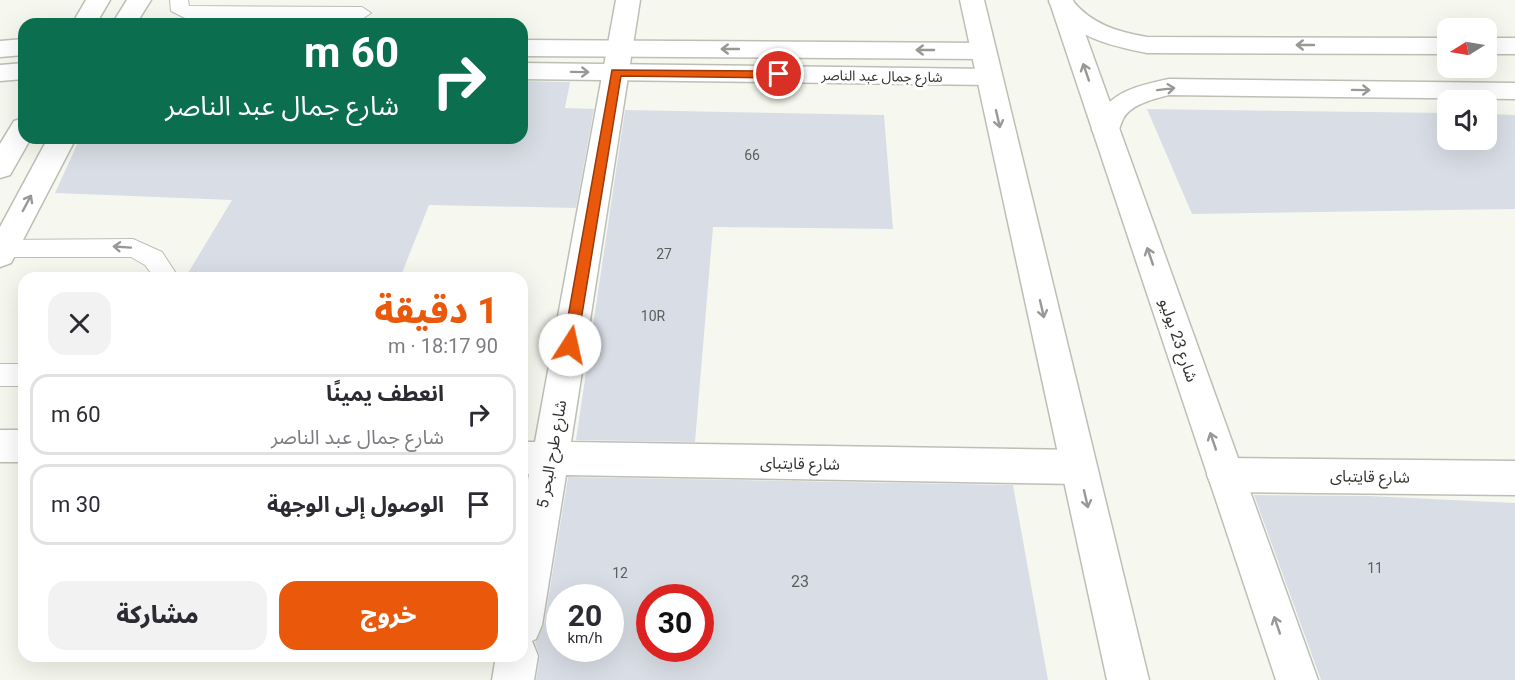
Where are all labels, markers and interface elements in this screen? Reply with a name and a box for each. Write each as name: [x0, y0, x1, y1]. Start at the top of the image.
north arrow: [1437, 18, 1497, 78]
map controls: [1437, 18, 1497, 150]
text: 60 m: [304, 28, 399, 77]
one-way arrow: [1296, 39, 1316, 51]
icon: right: [420, 42, 498, 120]
one-way arrow: [720, 43, 740, 55]
one-way arrow: [915, 45, 935, 56]
pin: [753, 48, 804, 99]
icon: arrive: [762, 57, 795, 90]
one-way arrow: [1080, 63, 1091, 82]
one-way arrow: [570, 66, 590, 78]
street label: شارع جمال عبد الناصر: [820, 67, 943, 88]
one-way arrow: [1156, 83, 1175, 94]
one-way arrow: [1350, 84, 1370, 95]
text: شارع جمال عبد الناصر: [165, 90, 399, 122]
button: sound: [1437, 90, 1497, 150]
one-way arrow: [993, 109, 1005, 128]
house number: 66: [744, 147, 760, 163]
one-way arrow: [22, 195, 34, 213]
one-way arrow: [113, 242, 133, 253]
house number: 27: [656, 246, 672, 262]
one-way arrow: [1143, 247, 1154, 266]
text: 1 دقيقة: [374, 290, 498, 332]
button: close: [48, 292, 111, 355]
street label: شارع 23 يوليو: [1153, 296, 1202, 385]
one-way arrow: [1037, 299, 1049, 318]
house number: 10R: [641, 308, 666, 324]
position arrow: [538, 313, 602, 377]
text: 90 m · 18:17: [388, 334, 498, 358]
text: انعطف يمينًا: [326, 381, 444, 406]
icon: right: [462, 398, 495, 431]
street label: شارع طرح البحر 5: [533, 399, 573, 510]
text: 60 m: [51, 402, 101, 427]
text: شارع جمال عبد الناصر: [271, 425, 444, 449]
one-way arrow: [1207, 432, 1218, 450]
street label: شارع قايتباى: [760, 453, 840, 477]
street label: شارع قايتباى: [1330, 466, 1410, 490]
icon: arrive: [462, 488, 495, 521]
one-way arrow: [1080, 489, 1092, 508]
text: 30 m: [51, 492, 101, 517]
text: الوصول إلى الوجهة: [267, 492, 444, 517]
house number: 11: [1367, 560, 1383, 576]
house number: 12: [612, 565, 628, 581]
house number: 23: [791, 572, 809, 591]
button: مشاركة: [48, 581, 267, 650]
button: خروج: [279, 581, 498, 650]
speed limit sign: 30: [636, 584, 714, 662]
text: 20: [568, 598, 602, 633]
one-way arrow: [1271, 616, 1282, 635]
text: km/h: [567, 629, 603, 647]

